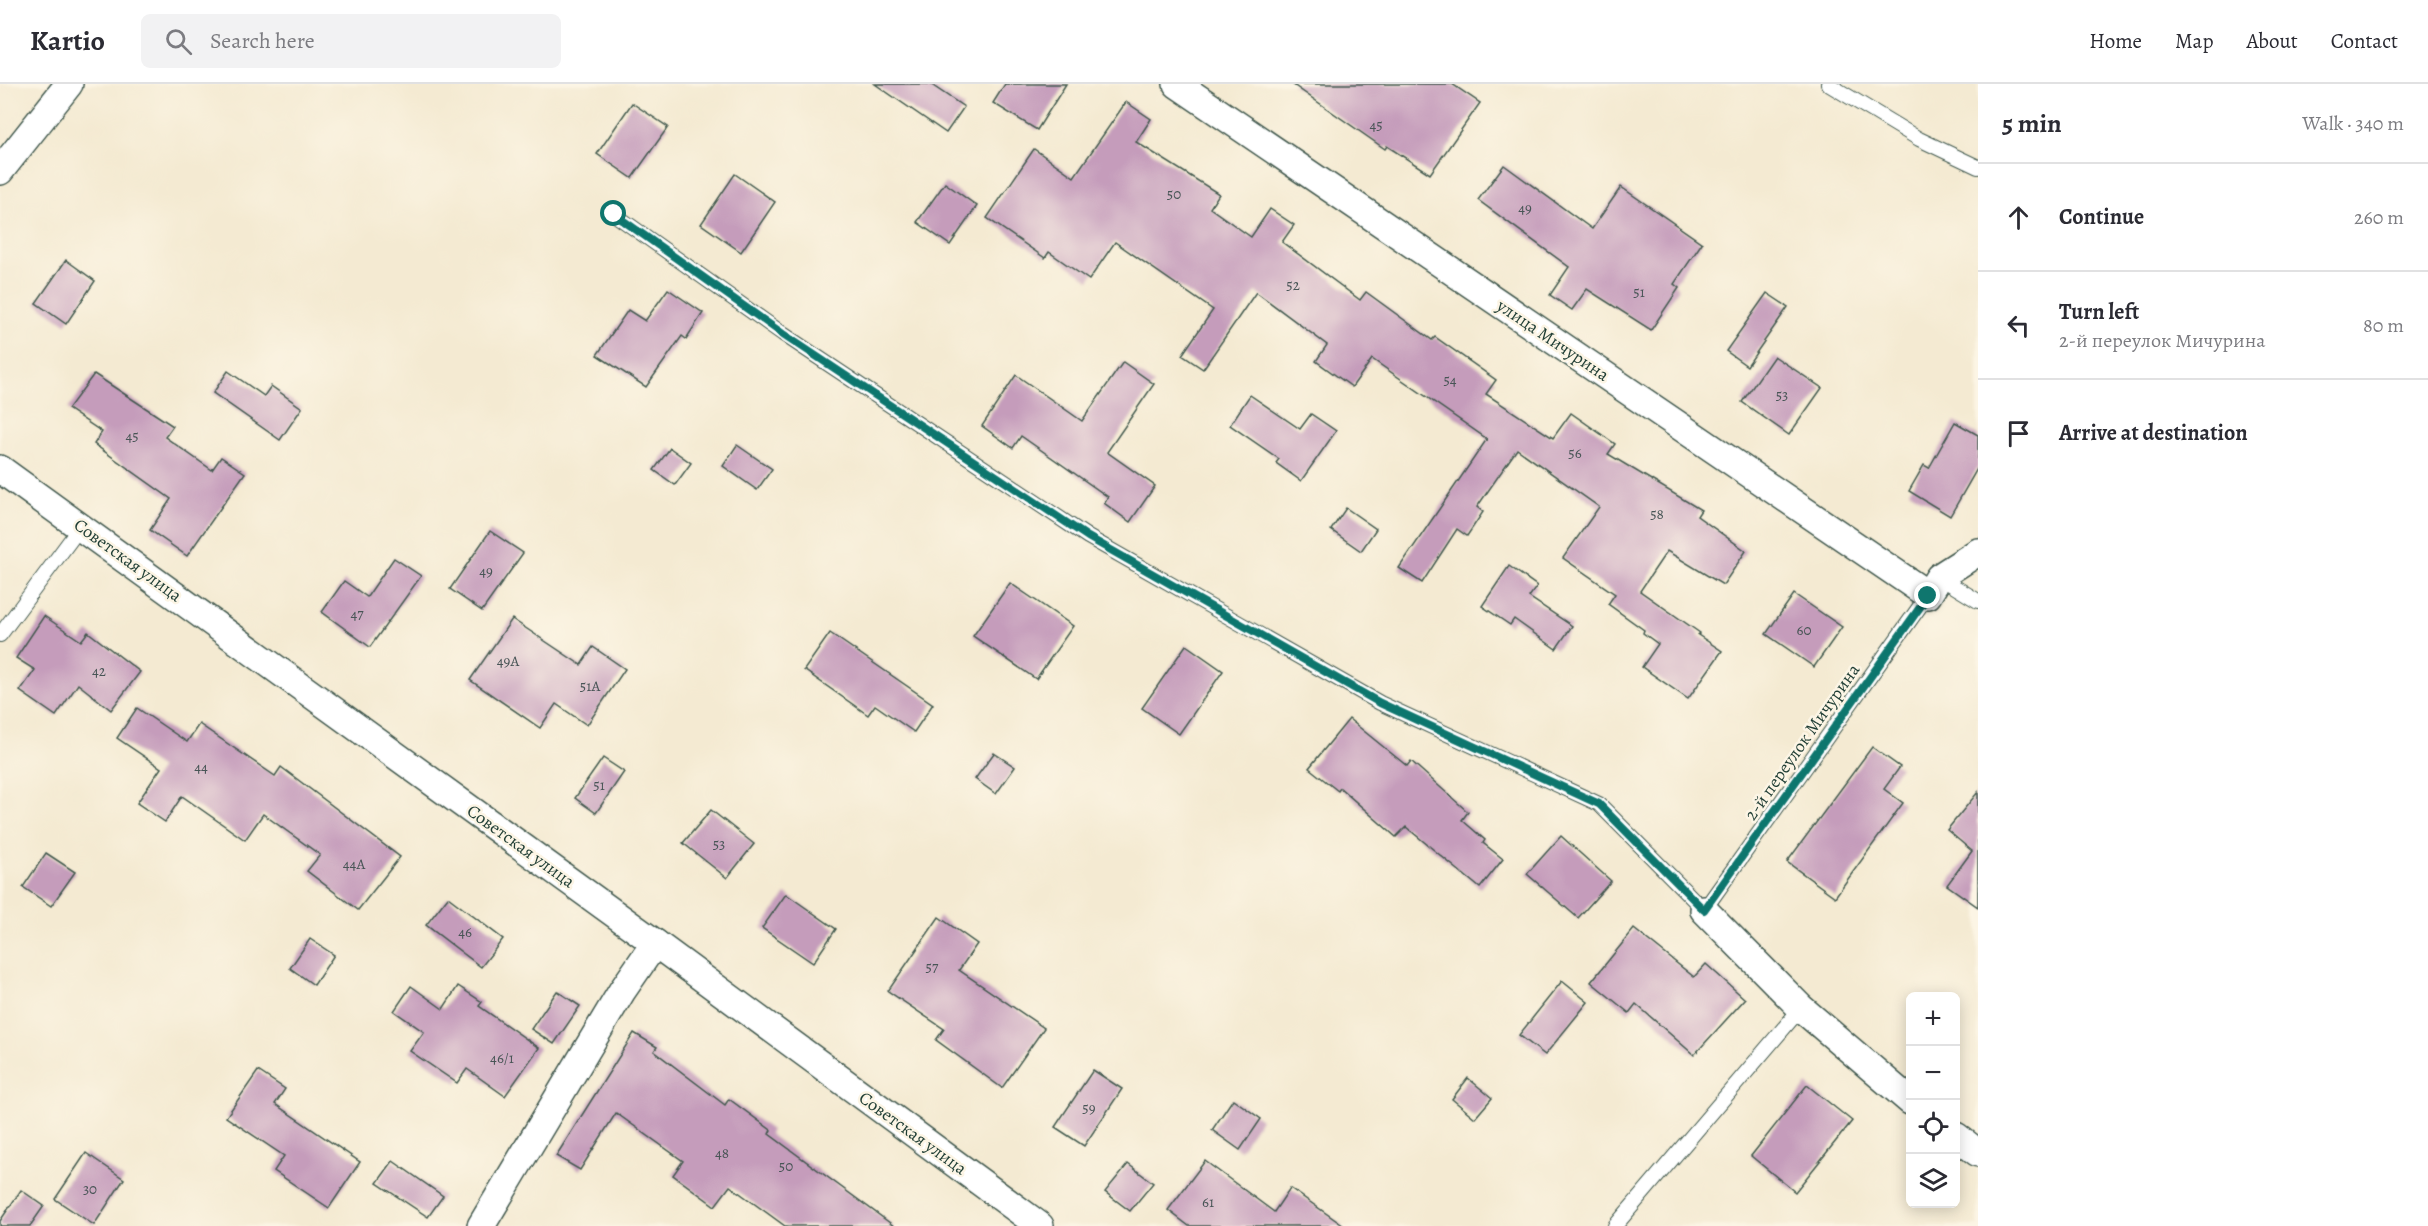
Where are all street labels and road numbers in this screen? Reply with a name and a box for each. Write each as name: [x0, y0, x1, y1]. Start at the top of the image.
street label: улица Мичурина: [1491, 293, 1614, 387]
street label: Советская улица: [69, 513, 187, 608]
street label: 2-й переулок Мичурина: [1739, 658, 1866, 825]
street label: Советская улица: [462, 799, 580, 894]
street label: Советская улица: [854, 1086, 972, 1181]

